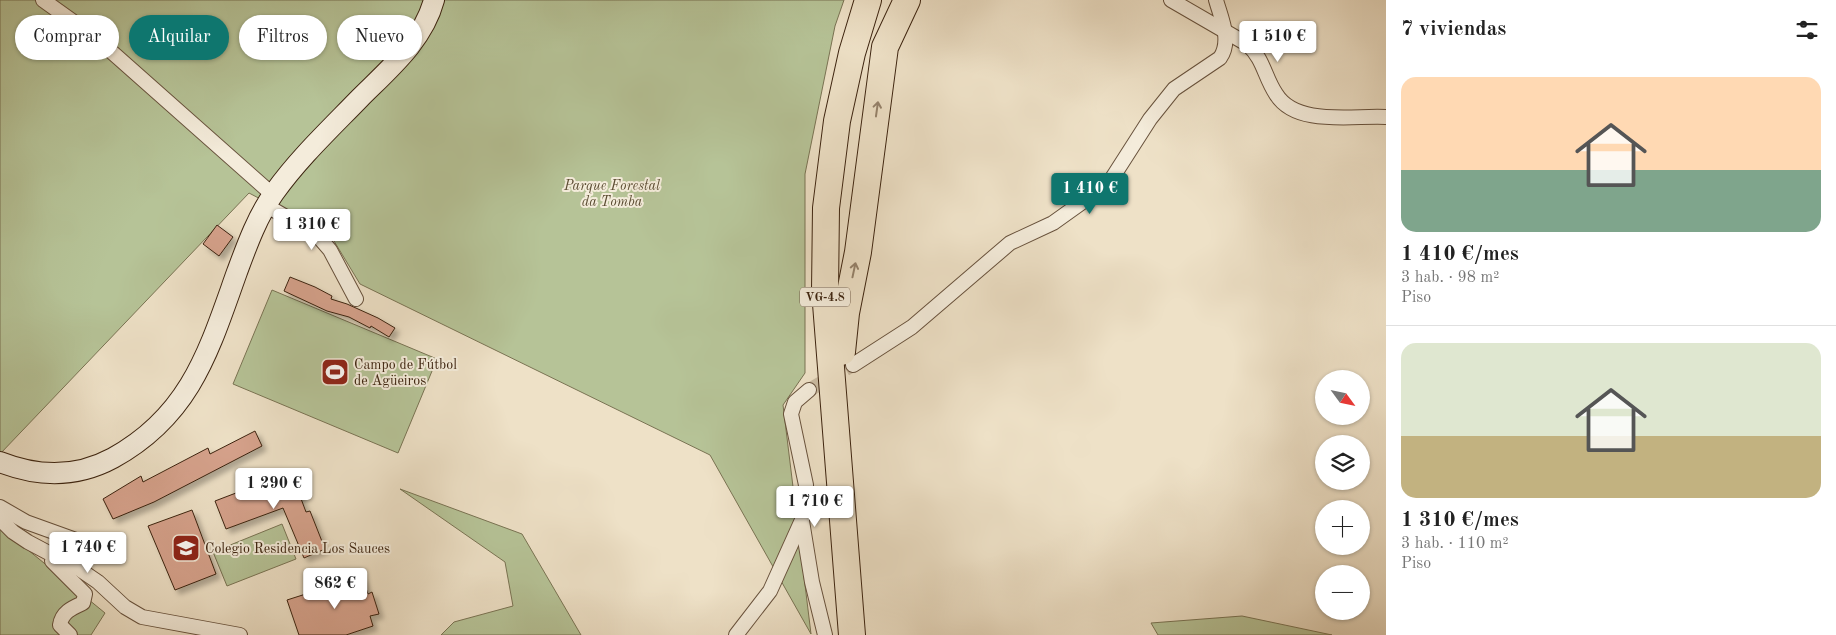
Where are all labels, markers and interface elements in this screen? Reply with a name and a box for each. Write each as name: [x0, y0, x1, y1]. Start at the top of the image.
chip: Comprar: [15, 15, 119, 60]
chip: Alquilar: [129, 15, 229, 60]
chip: Filtros: [239, 15, 327, 60]
chip: Nuevo: [337, 15, 422, 60]
icon: filters: [1793, 16, 1821, 44]
text: 7 viviendas: [1401, 19, 1506, 40]
pin: 1 510 €: [1232, 20, 1324, 63]
text: 1 510 €: [1250, 29, 1306, 45]
one-way arrow: [872, 102, 882, 118]
icon: home: [1566, 110, 1656, 200]
pin: 1 410 €: [1044, 172, 1136, 215]
park label: Parque Forestal da Tomba: [563, 179, 660, 209]
text: 1 410 €: [1062, 181, 1118, 197]
pin: 1 310 €: [266, 208, 358, 251]
text: 1 310 €: [284, 217, 340, 233]
text: 1 410 €/mes: [1401, 244, 1519, 265]
one-way arrow: [850, 263, 859, 279]
text: 3 hab. · 98 m²: [1401, 270, 1499, 286]
road number: VG-4.8: [800, 288, 850, 306]
text: Piso: [1401, 290, 1431, 306]
sports icon: Campo de Fútbol de Agüeiros: [320, 357, 350, 387]
place label: Campo de Fútbol de Agüeiros: [354, 358, 457, 388]
north arrow: [1315, 370, 1370, 425]
map controls: [1315, 370, 1370, 620]
icon: home: [1566, 375, 1656, 465]
button: layers: [1315, 435, 1370, 490]
pin: 1 290 €: [228, 468, 320, 510]
text: 1 290 €: [246, 476, 302, 492]
pin: 1 710 €: [769, 486, 861, 528]
text: 1 710 €: [787, 494, 843, 510]
button: +: [1315, 500, 1370, 555]
text: 1 310 €/mes: [1401, 510, 1519, 531]
pin: 1 740 €: [42, 532, 134, 574]
school or university icon: Colegio Residencia Los Sauces: [171, 533, 201, 563]
text: 3 hab. · 110 m²: [1401, 536, 1509, 552]
text: 1 740 €: [60, 540, 116, 556]
place label: Colegio Residencia Los Sauces: [205, 542, 390, 556]
text: Piso: [1401, 556, 1431, 572]
button: −: [1315, 565, 1370, 620]
pin: 862 €: [300, 568, 370, 610]
text: 862 €: [314, 576, 356, 592]

